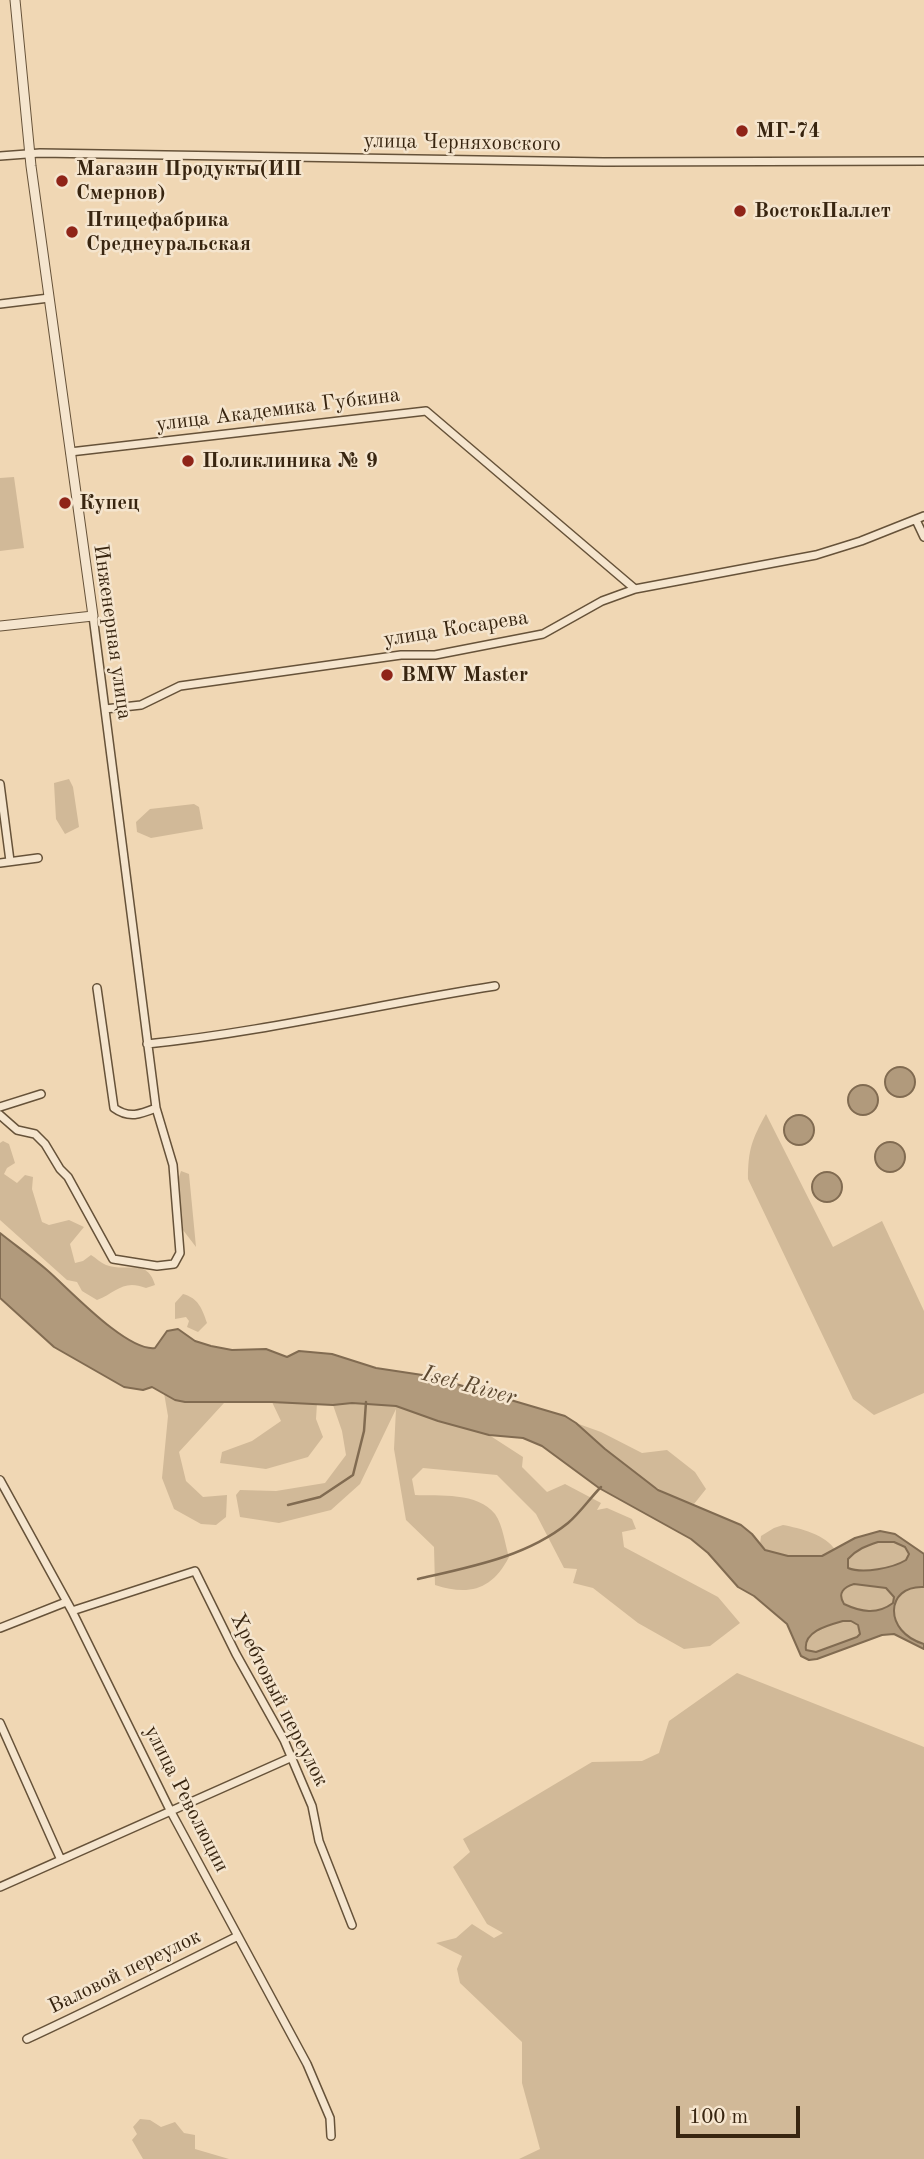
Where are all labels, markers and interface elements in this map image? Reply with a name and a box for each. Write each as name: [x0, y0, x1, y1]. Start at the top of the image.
place label: МГ-74: [756, 118, 820, 144]
marker: МГ-74: [734, 123, 750, 139]
street label: улица Черняховского: [363, 129, 561, 157]
place label: Магазин Продукты(ИП Смернов): [76, 156, 302, 206]
marker: Магазин Продукты(ИП Смернов): [54, 173, 70, 189]
place label: ВостокПаллет: [754, 198, 891, 224]
marker: ВостокПаллет: [732, 203, 748, 219]
place label: Птицефабрика Среднеуральская: [86, 207, 251, 257]
marker: Птицефабрика Среднеуральская: [64, 224, 80, 240]
street label: улица Академика Губкина: [155, 383, 401, 437]
place label: Поликлиника № 9: [202, 448, 378, 474]
marker: Поликлиника № 9: [180, 453, 196, 469]
place label: Купец: [79, 490, 140, 516]
marker: Купец: [57, 495, 73, 511]
street label: Инженерная улица: [87, 543, 137, 721]
street label: улица Косарева: [382, 605, 530, 653]
place label: BMW Master: [401, 662, 528, 688]
marker: BMW Master: [379, 667, 395, 683]
water label: Iset River: [419, 1360, 519, 1412]
street label: Хребтовый переулок: [224, 1609, 334, 1791]
street label: улица Революции: [138, 1721, 234, 1877]
street label: Валовой переулок: [45, 1924, 205, 2020]
scale bar: [679, 2092, 803, 2136]
text: 100 m: [689, 2107, 748, 2128]

